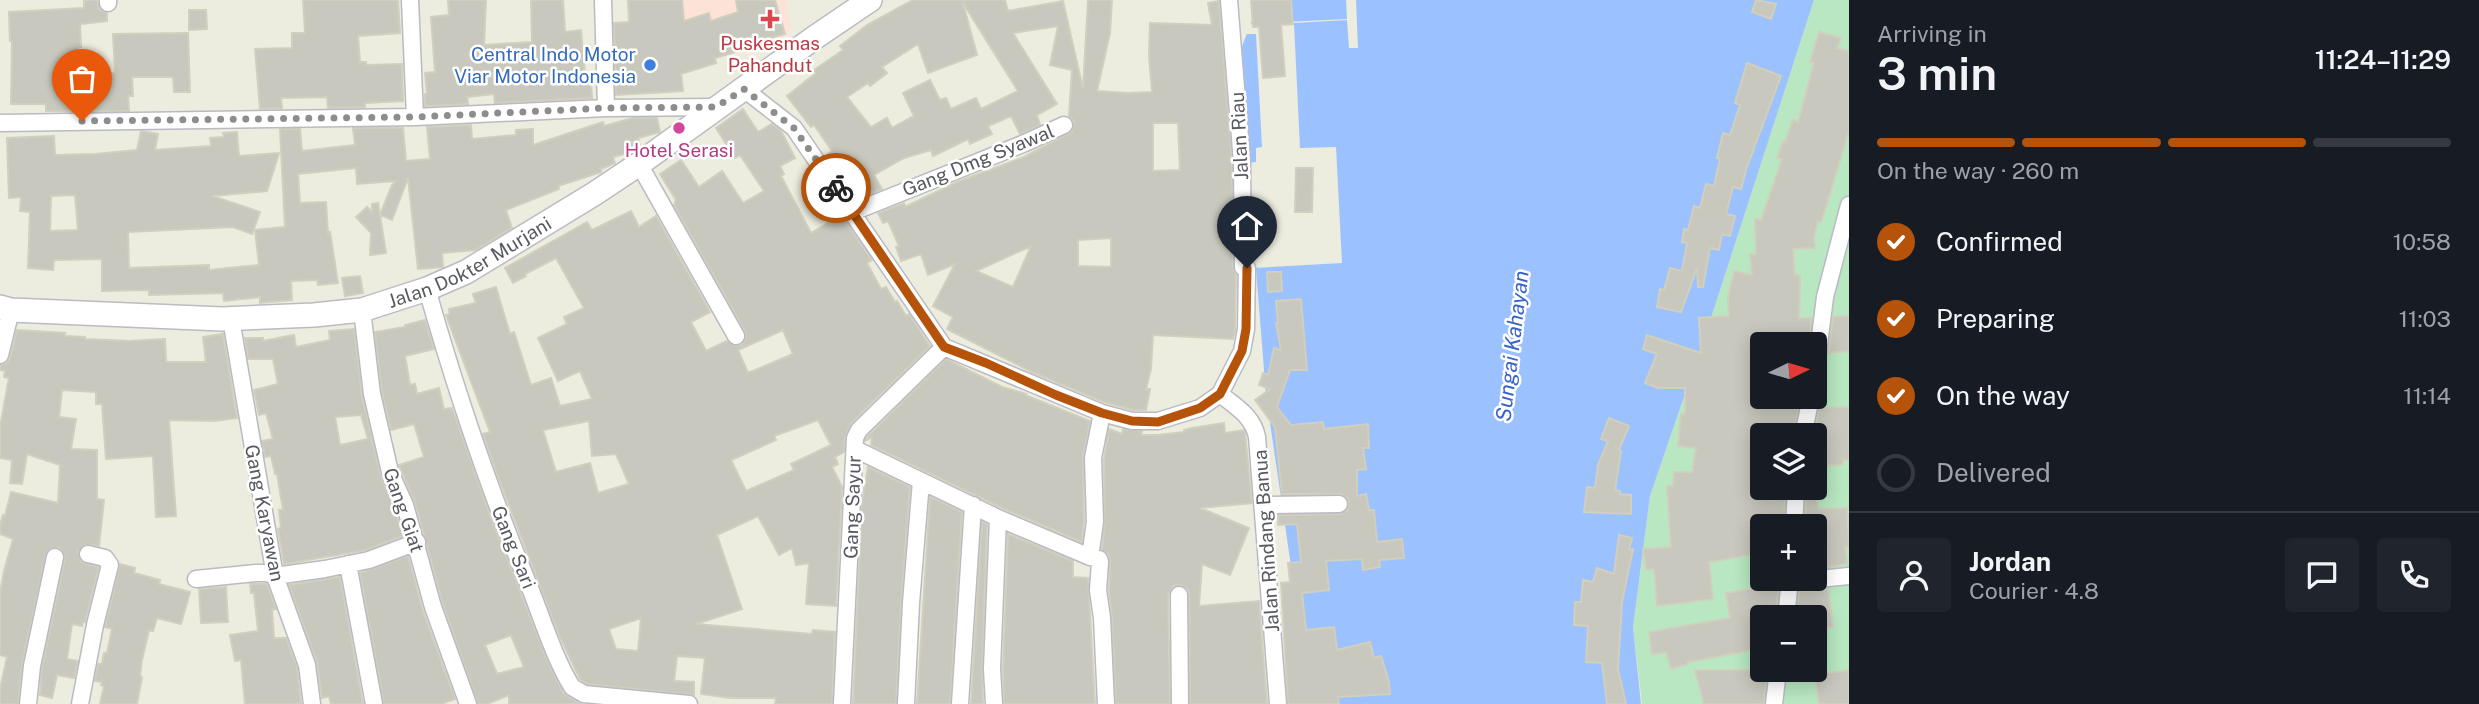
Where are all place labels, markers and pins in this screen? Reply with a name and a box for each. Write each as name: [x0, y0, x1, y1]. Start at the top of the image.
marker: Puskesmas Pahandut: [760, 9, 780, 29]
place label: Puskesmas Pahandut: [720, 32, 820, 76]
place label: Central Indo Motor Viar Motor Indonesia: [454, 43, 636, 87]
pin: [52, 49, 112, 121]
marker: Central Indo Motor Viar Motor Indonesia: [642, 57, 658, 73]
marker: Hotel Serasi: [671, 120, 687, 136]
place label: Hotel Serasi: [625, 139, 733, 161]
pin: [1217, 196, 1277, 268]

